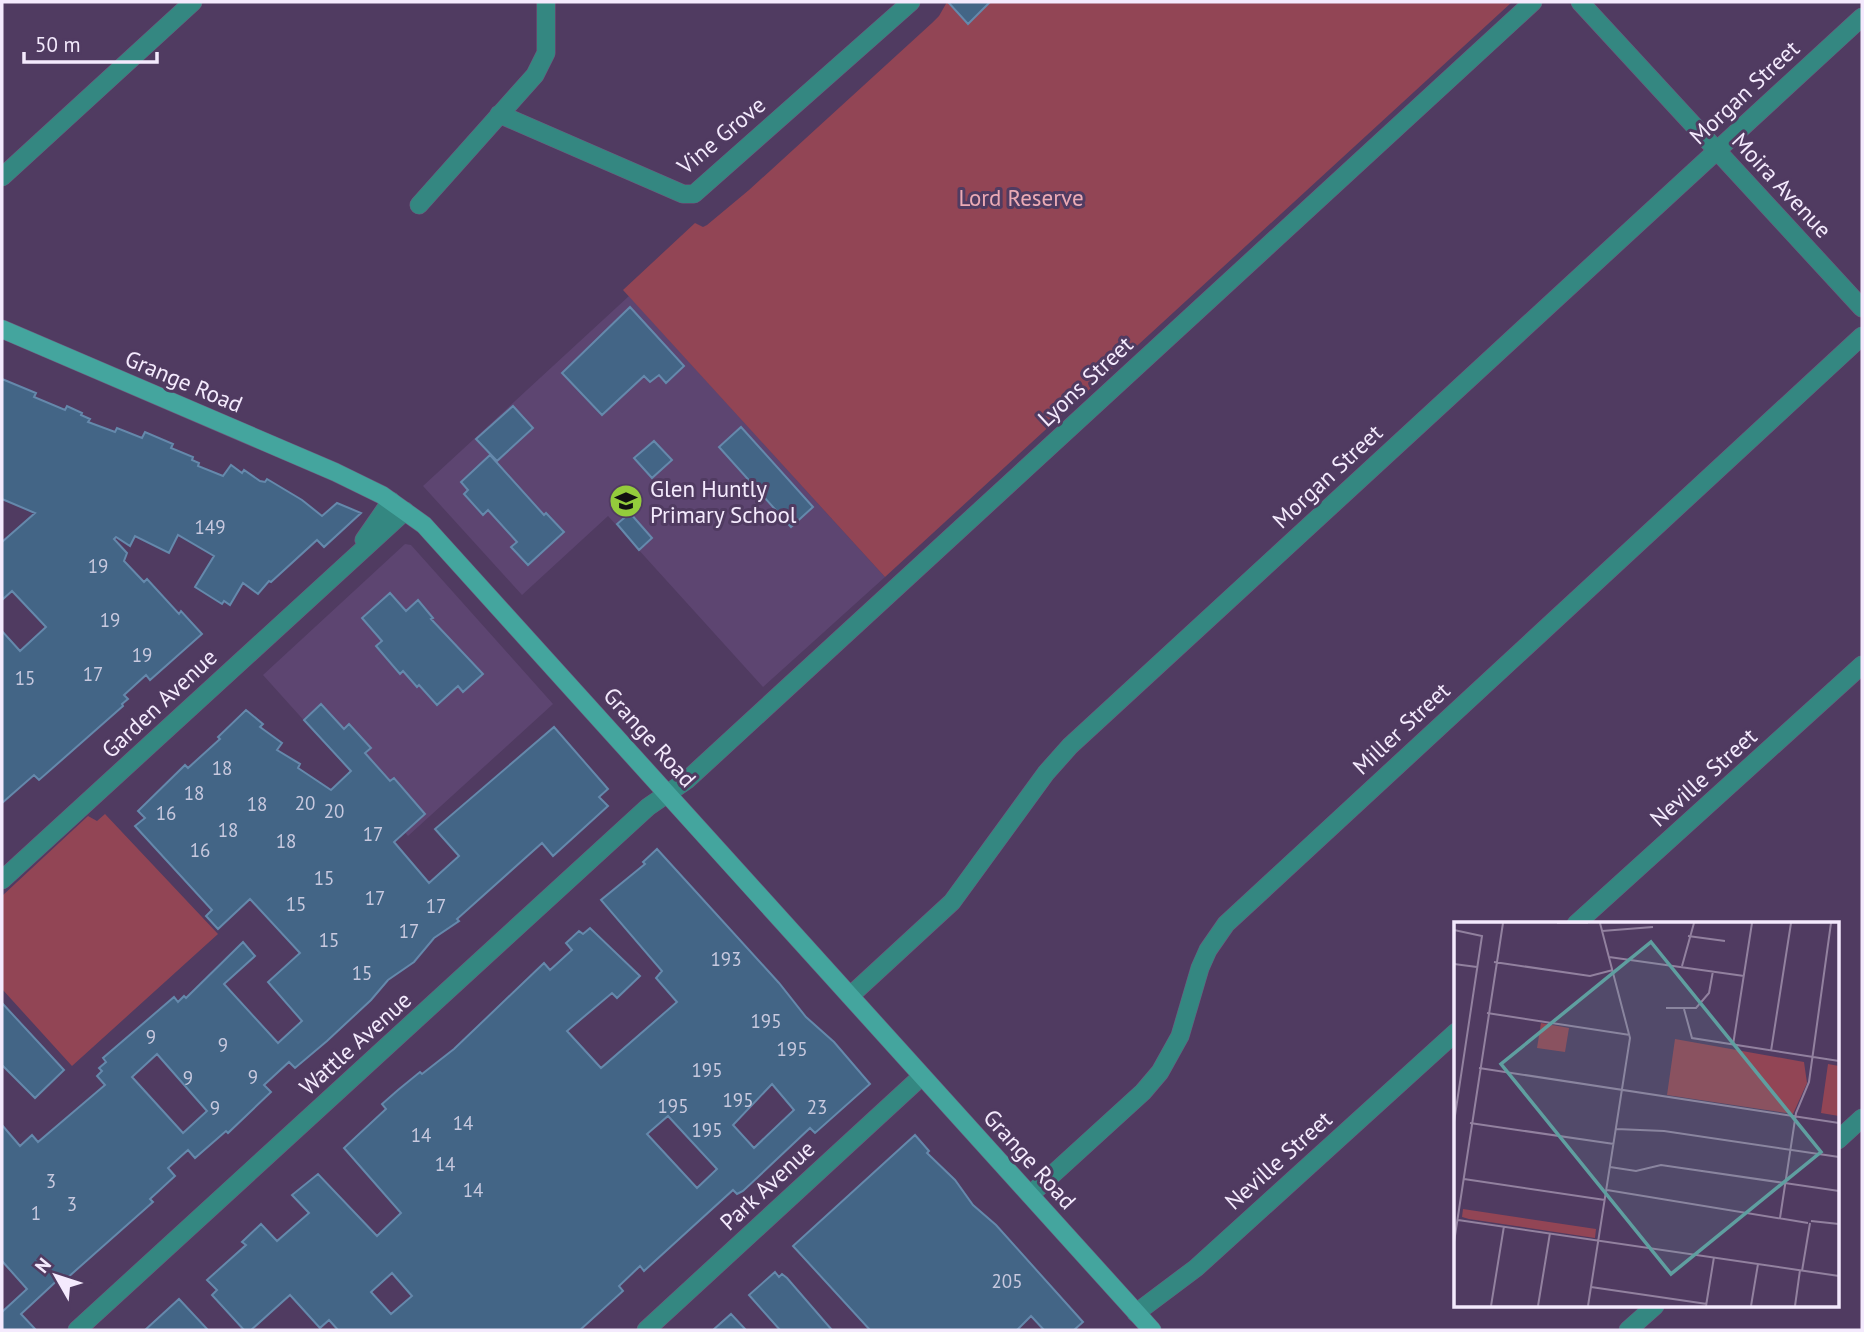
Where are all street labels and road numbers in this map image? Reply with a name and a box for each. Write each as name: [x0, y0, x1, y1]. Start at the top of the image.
street label: Morgan Street: [1683, 34, 1805, 150]
street label: Vine Grove: [670, 90, 771, 181]
street label: Moira Avenue: [1726, 126, 1838, 244]
street label: Lyons Street: [1031, 329, 1139, 432]
street label: Grange Road: [121, 343, 247, 419]
street label: Morgan Street: [1266, 418, 1388, 534]
street label: Garden Avenue: [95, 642, 223, 764]
street label: Miller Street: [1346, 676, 1456, 780]
street label: Grange Road: [597, 681, 703, 793]
street label: Neville Street: [1644, 721, 1763, 833]
street label: Wattle Avenue: [293, 985, 417, 1101]
street label: Grange Road: [977, 1103, 1083, 1215]
street label: Neville Street: [1219, 1104, 1338, 1216]
street label: Park Avenue: [714, 1134, 820, 1236]

